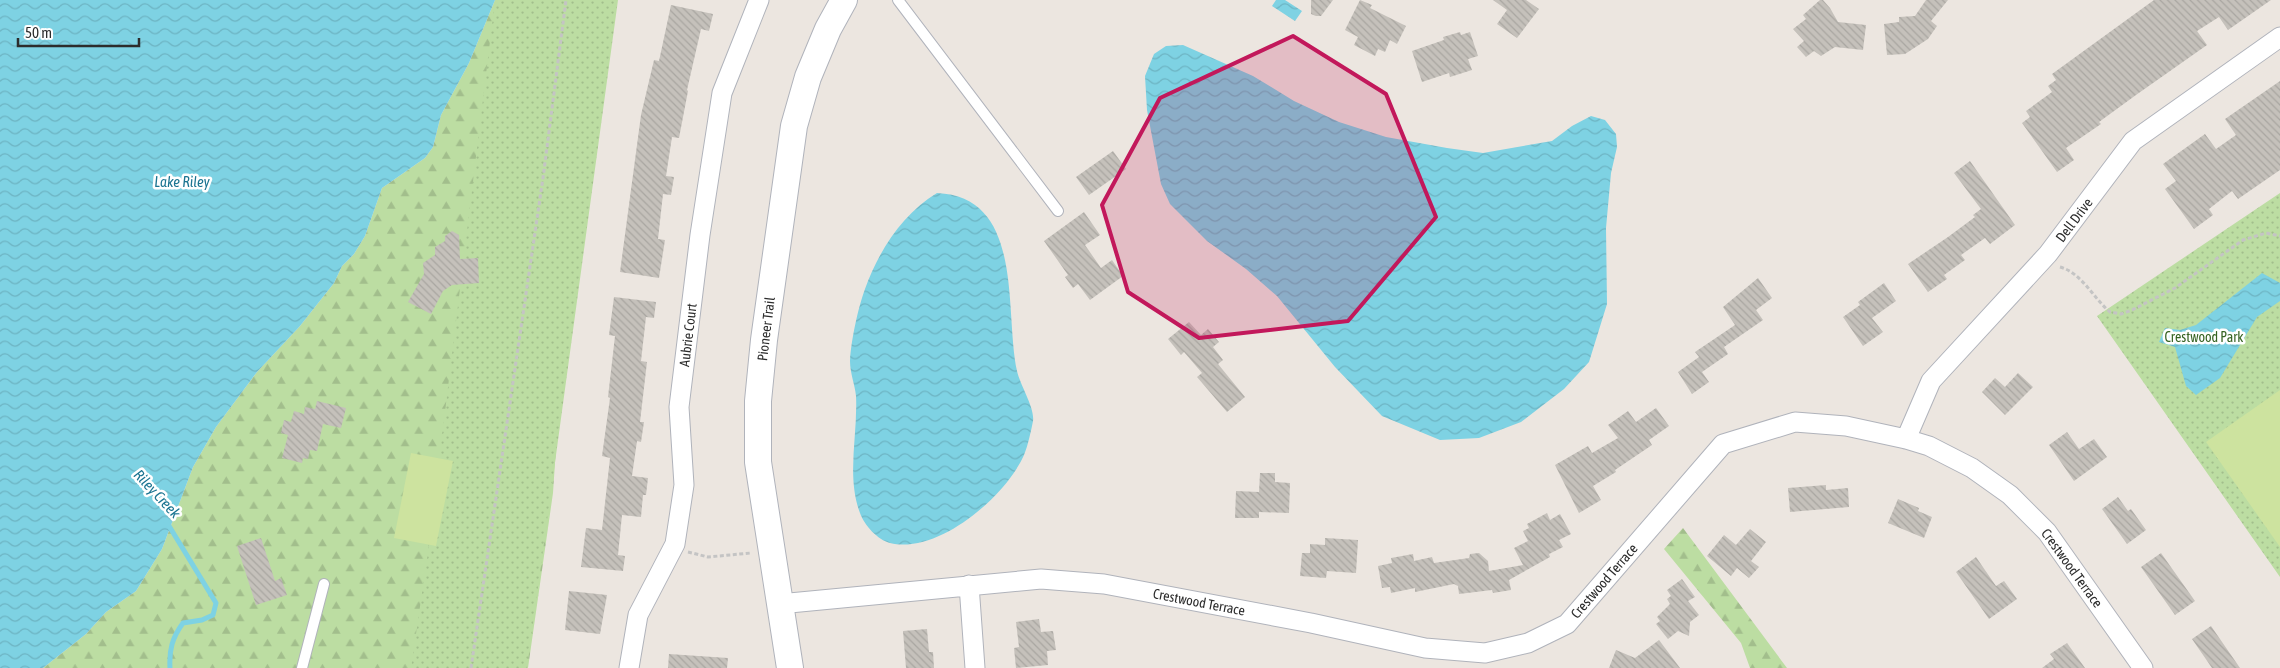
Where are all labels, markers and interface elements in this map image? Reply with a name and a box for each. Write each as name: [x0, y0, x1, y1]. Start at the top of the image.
scale bar: [18, 15, 139, 47]
text: 50 m: [25, 24, 52, 41]
water label: Lake Riley: [154, 173, 211, 190]
street label: Dell Drive: [2052, 195, 2096, 245]
street label: Pioneer Trail: [754, 296, 778, 362]
street label: Aubrie Court: [676, 302, 700, 368]
park label: Crestwood Park: [2164, 329, 2244, 345]
water label: Riley Creek: [131, 466, 184, 522]
street label: Crestwood Terrace: [2038, 526, 2106, 610]
street label: Crestwood Terrace: [1567, 541, 1641, 621]
street label: Crestwood Terrace: [1152, 585, 1246, 619]

